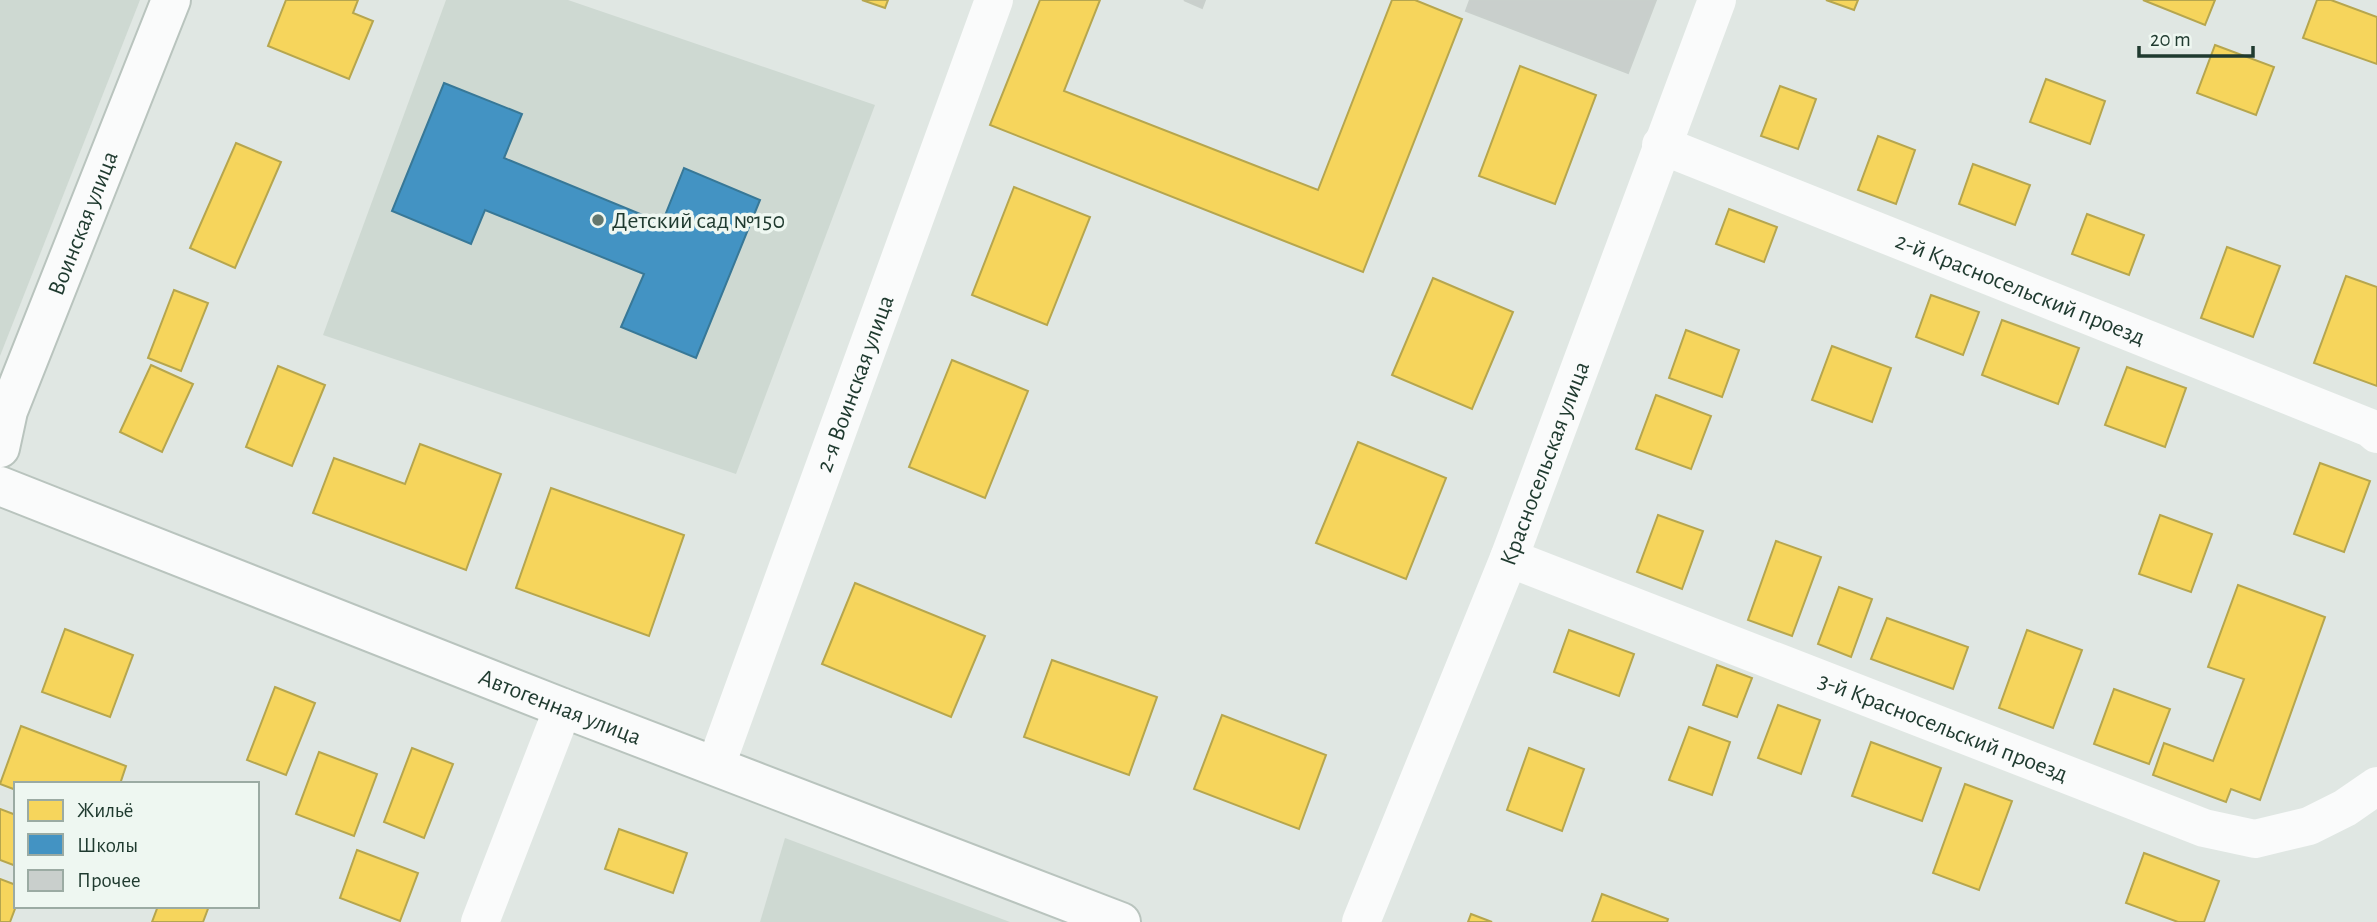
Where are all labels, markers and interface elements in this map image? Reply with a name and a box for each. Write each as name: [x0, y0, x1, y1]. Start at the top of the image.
scale bar: [2139, 14, 2253, 58]
text: 20 m: [2150, 29, 2191, 50]
street label: Воинская улица: [44, 148, 123, 299]
place label: Детский сад №150: [612, 209, 785, 233]
marker: Детский сад №150: [590, 212, 606, 228]
street label: 2-й Красносельский проезд: [1892, 229, 2148, 350]
street label: 2-я Воинская улица: [813, 292, 899, 475]
street label: Красносельская улица: [1496, 358, 1594, 569]
street label: Автогенная улица: [475, 665, 644, 750]
street label: 3-й Красносельский проезд: [1815, 668, 2071, 787]
legend: [14, 782, 259, 908]
text: Жильё: [77, 800, 133, 821]
text: Школы: [77, 835, 138, 856]
text: Прочее: [77, 870, 141, 891]

